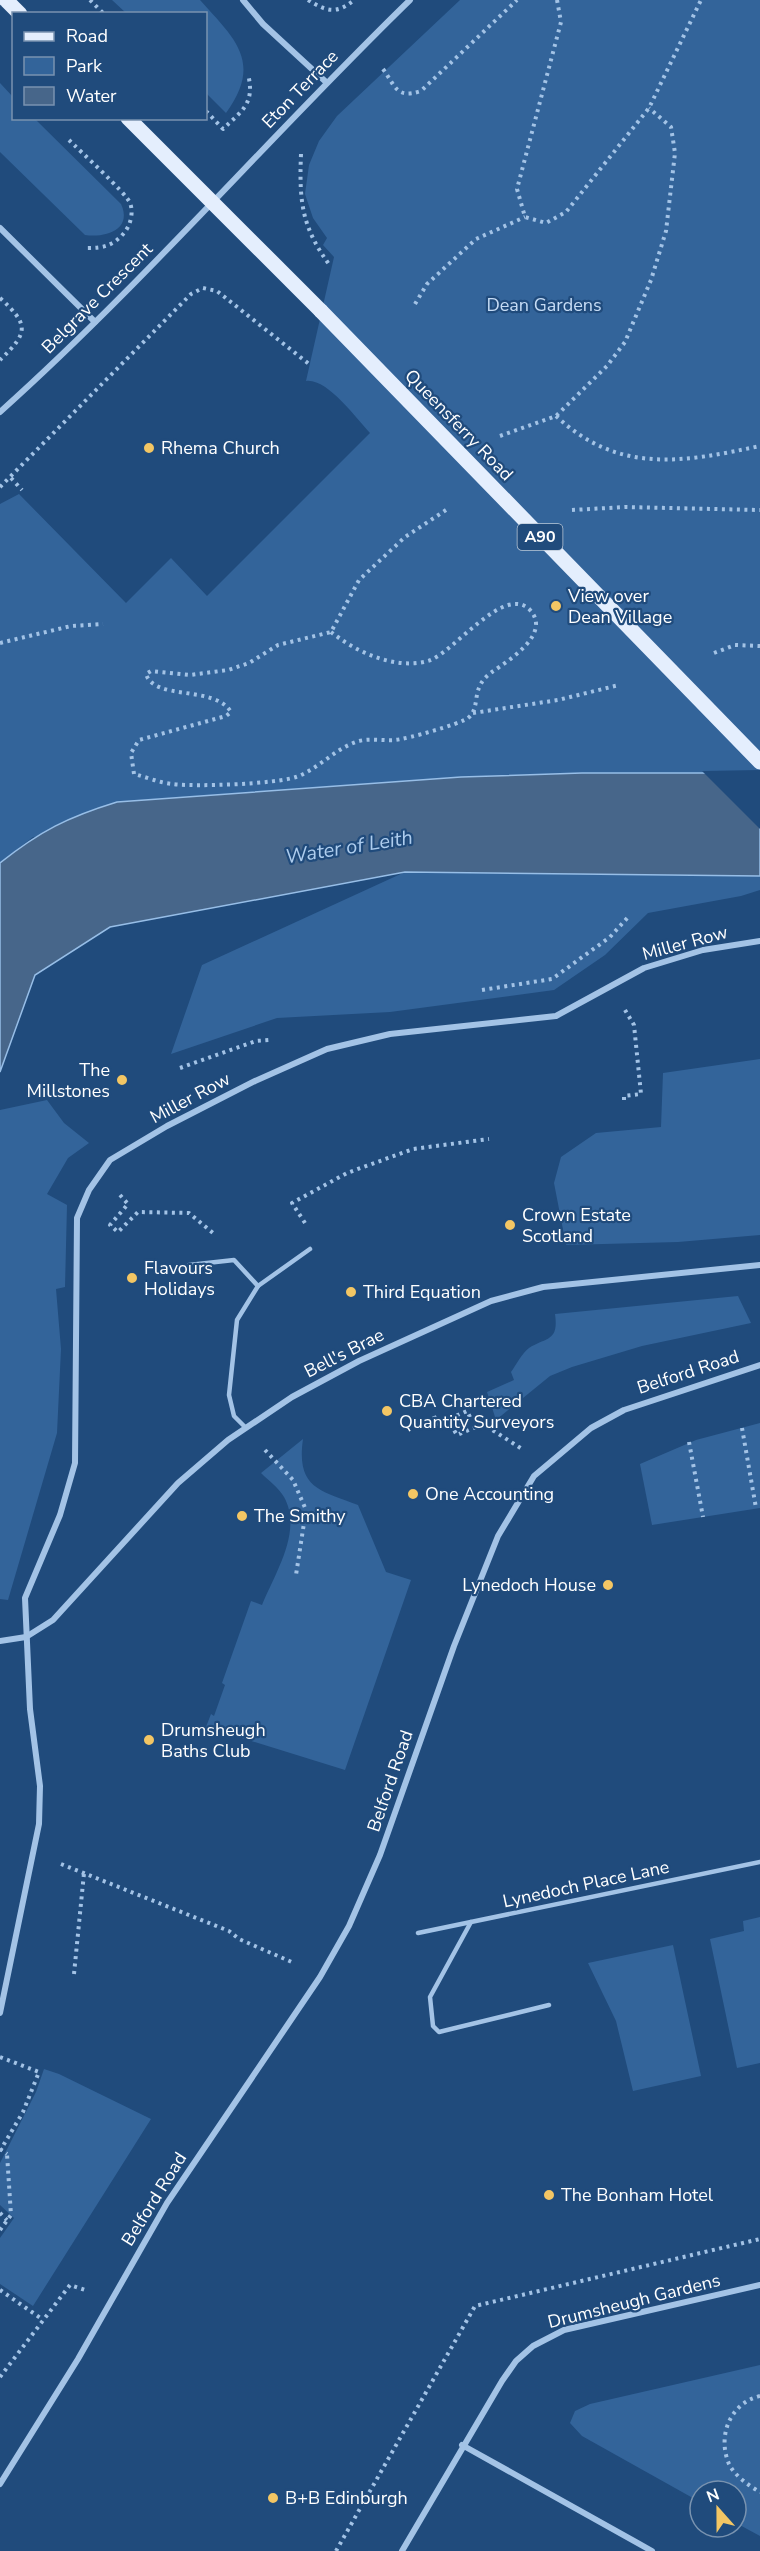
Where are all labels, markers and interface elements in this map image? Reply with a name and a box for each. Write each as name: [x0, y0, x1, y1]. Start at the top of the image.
legend: [12, 12, 207, 120]
text: Road: [66, 24, 108, 48]
street label: Eton Terrace: [256, 44, 344, 134]
text: Park: [66, 54, 103, 78]
text: Water: [66, 84, 117, 108]
street label: Belgrave Crescent: [36, 237, 158, 359]
park label: Dean Gardens: [486, 293, 602, 317]
street label: Queensferry Road: [400, 364, 518, 486]
place label: Rhema Church: [161, 436, 280, 460]
marker: Rhema Church: [142, 441, 156, 455]
road number: A90: [518, 524, 562, 550]
place label: View over Dean Village: [567, 584, 672, 629]
marker: View over Dean Village: [549, 599, 563, 613]
water label: Water of Leith: [283, 824, 415, 870]
street label: Miller Row: [640, 920, 730, 966]
place label: The Millstones: [27, 1058, 110, 1103]
street label: Miller Row: [146, 1067, 234, 1129]
marker: The Millstones: [115, 1073, 129, 1087]
place label: Crown Estate Scotland: [522, 1203, 631, 1248]
marker: Crown Estate Scotland: [503, 1218, 517, 1232]
place label: Flavours Holidays: [144, 1256, 215, 1301]
marker: Flavours Holidays: [125, 1271, 139, 1285]
place label: Third Equation: [363, 1280, 481, 1304]
marker: Third Equation: [344, 1285, 358, 1299]
street label: Bell's Brae: [300, 1323, 388, 1383]
street label: Belford Road: [634, 1344, 742, 1400]
place label: CBA Chartered Quantity Surveyors: [399, 1389, 554, 1434]
marker: CBA Chartered Quantity Surveyors: [380, 1404, 394, 1418]
place label: One Accounting: [425, 1482, 554, 1506]
marker: One Accounting: [406, 1487, 420, 1501]
place label: The Smithy: [254, 1504, 346, 1528]
marker: The Smithy: [235, 1509, 249, 1523]
place label: Lynedoch House: [462, 1573, 596, 1597]
marker: Lynedoch House: [601, 1578, 615, 1592]
place label: Drumsheugh Baths Club: [161, 1718, 266, 1763]
street label: Belford Road: [361, 1727, 419, 1835]
marker: Drumsheugh Baths Club: [142, 1733, 156, 1747]
street label: Lynedoch Place Lane: [501, 1855, 671, 1913]
street label: Belford Road: [116, 2148, 192, 2250]
place label: The Bonham Hotel: [561, 2183, 714, 2207]
marker: The Bonham Hotel: [542, 2188, 556, 2202]
street label: Drumsheugh Gardens: [545, 2268, 723, 2334]
north arrow: [688, 2479, 748, 2539]
text: N: [703, 2484, 723, 2508]
place label: B+B Edinburgh: [285, 2486, 408, 2510]
marker: B+B Edinburgh: [266, 2491, 280, 2505]

